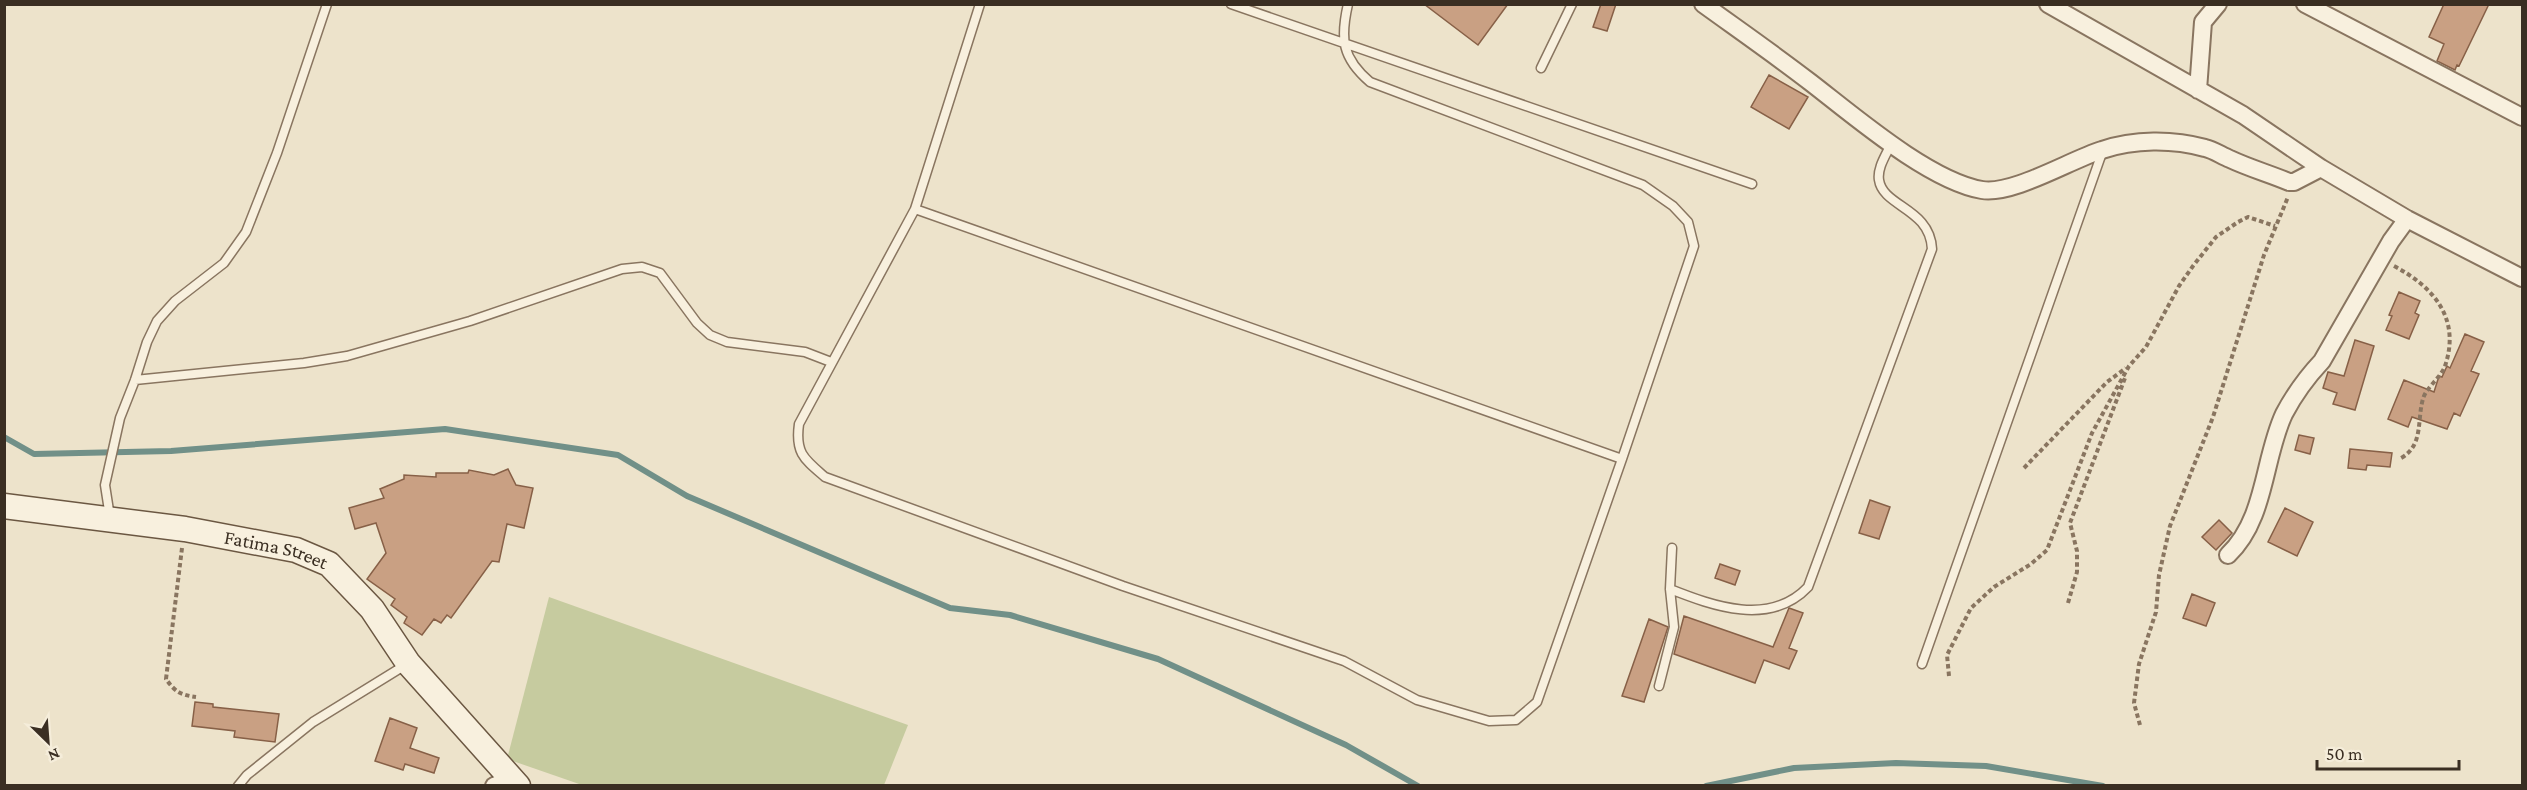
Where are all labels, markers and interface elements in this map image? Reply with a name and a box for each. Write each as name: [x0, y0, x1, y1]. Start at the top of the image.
street label: Fatima Street: [223, 526, 332, 573]
north arrow: [18, 712, 78, 772]
scale bar: [2317, 733, 2460, 771]
text: 50 m: [2326, 744, 2363, 764]
text: N: [46, 745, 63, 765]

